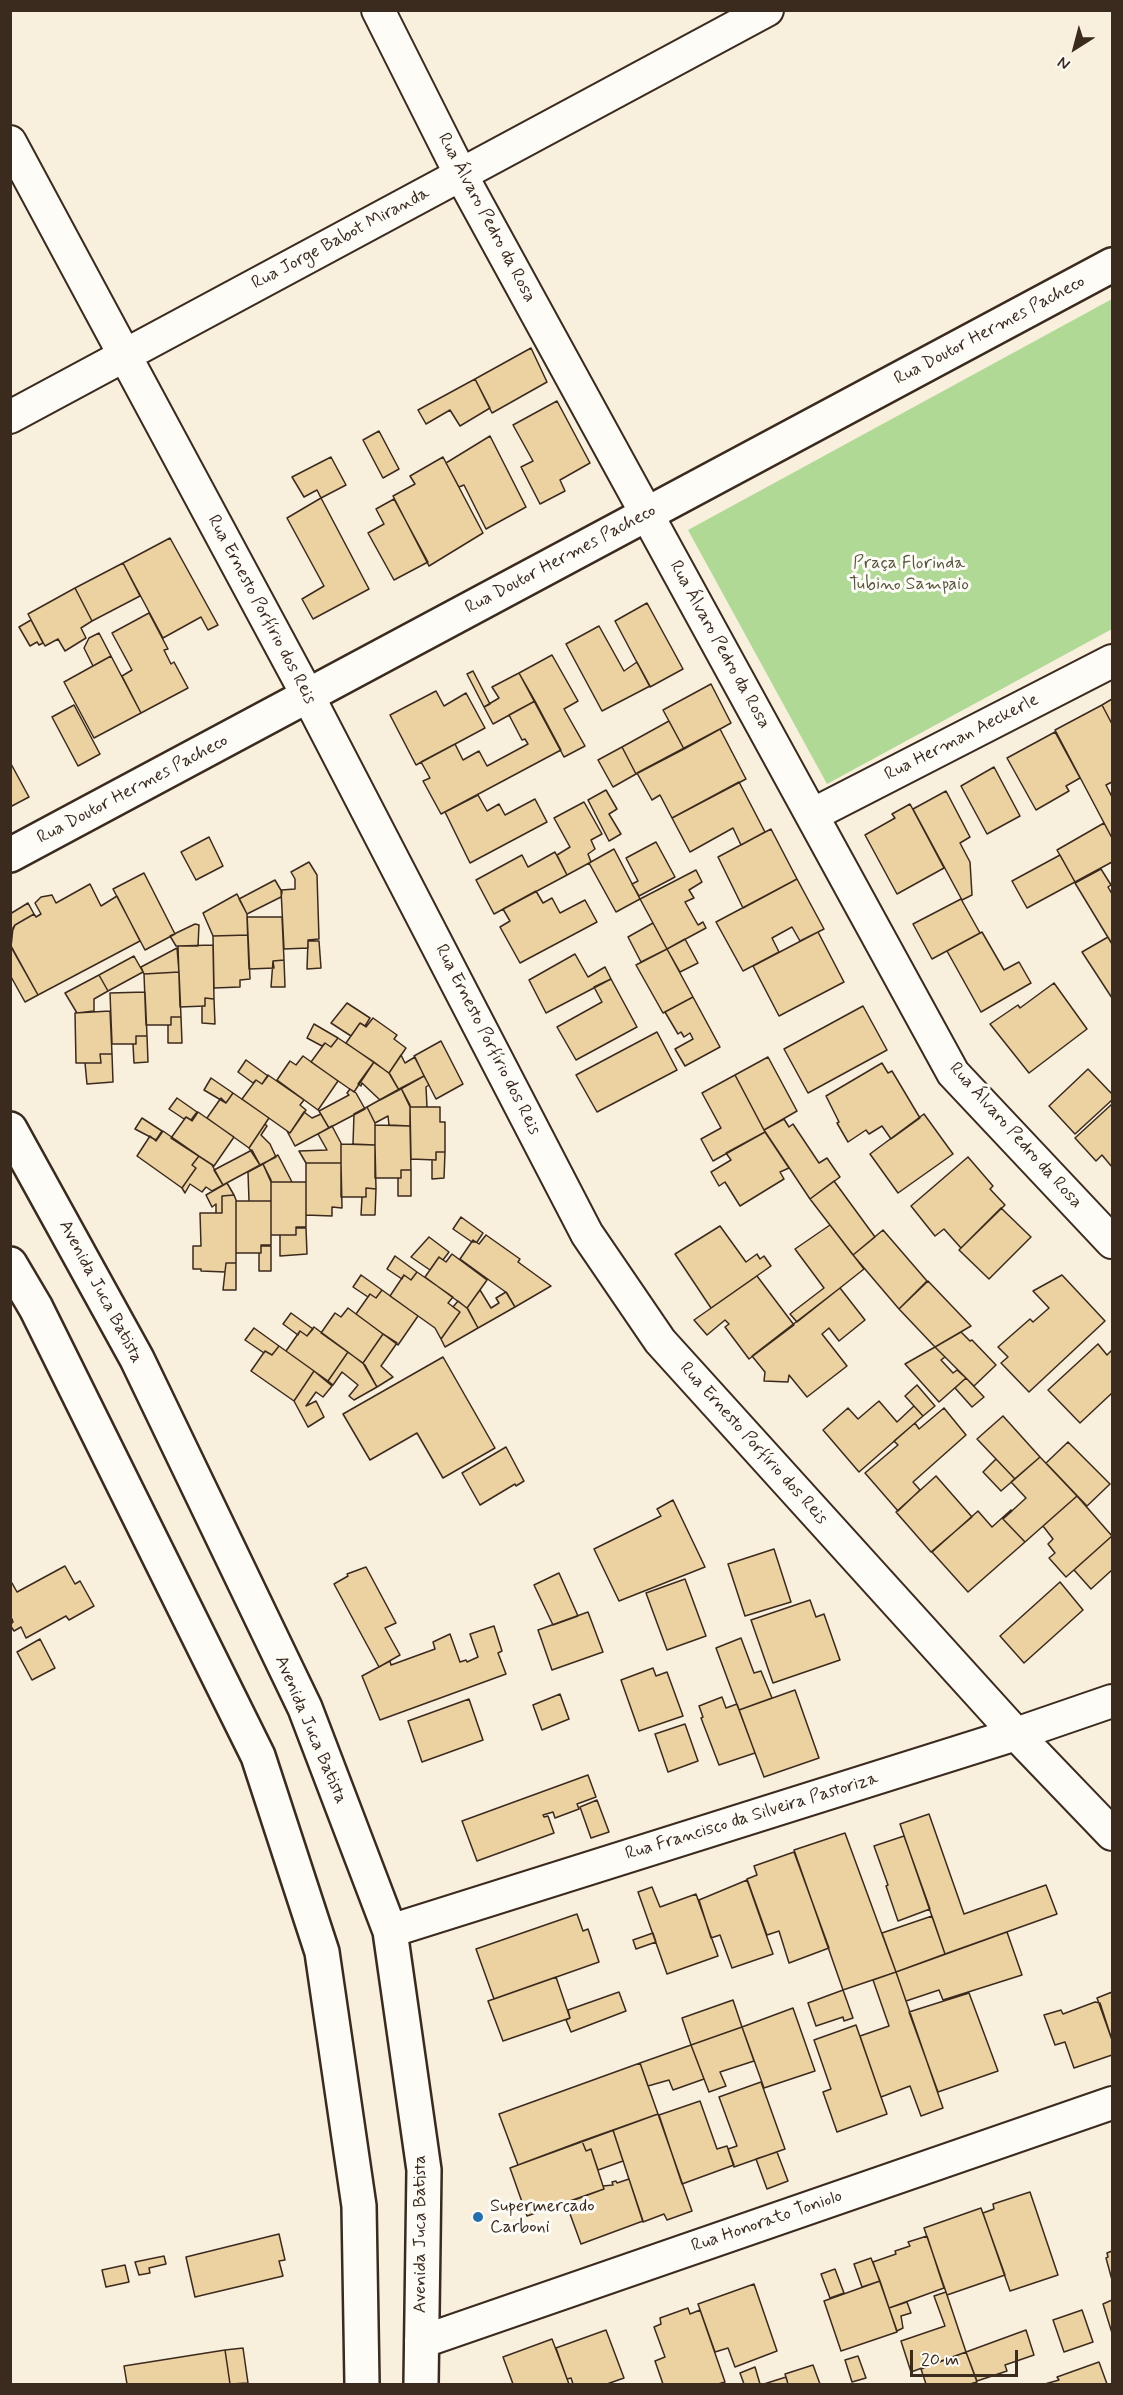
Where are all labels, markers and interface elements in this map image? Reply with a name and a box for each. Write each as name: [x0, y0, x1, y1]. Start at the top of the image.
north arrow: [1045, 18, 1105, 78]
text: N: [1054, 51, 1075, 75]
street label: Rua Álvaro Pedro da Rosa: [432, 130, 540, 306]
street label: Rua Jorge Babot Miranda: [248, 183, 434, 295]
street label: Rua Doutor Hermes Pacheco: [891, 272, 1089, 390]
street label: Rua Doutor Hermes Pacheco: [462, 501, 660, 619]
street label: Rua Ernesto Porfírio dos Reis: [202, 512, 320, 708]
park label: Praça Florinda Tubino Sampaio: [849, 553, 969, 596]
street label: Rua Álvaro Pedro da Rosa: [664, 557, 774, 733]
street label: Rua Herman Aeckerle: [882, 690, 1042, 786]
street label: Rua Doutor Hermes Pacheco: [34, 731, 232, 849]
street label: Rua Ernesto Porfírio dos Reis: [429, 941, 545, 1139]
street label: Rua Álvaro Pedro da Rosa: [944, 1059, 1086, 1213]
street label: Avenida Juca Batista: [53, 1217, 147, 1367]
street label: Rua Ernesto Porfírio dos Reis: [674, 1358, 832, 1530]
street label: Avenida Juca Batista: [269, 1653, 351, 1807]
street label: Rua Francisco da Silveira Pastoriza: [623, 1768, 881, 1866]
street label: Avenida Juca Batista: [410, 2155, 432, 2313]
street label: Rua Honorato Toniolo: [689, 2186, 845, 2258]
place label: Supermercado Carboni: [490, 2196, 595, 2238]
marker: Supermercado Carboni: [471, 2210, 485, 2224]
scale bar: [913, 2338, 1021, 2376]
text: 20 m: [921, 2348, 959, 2372]

